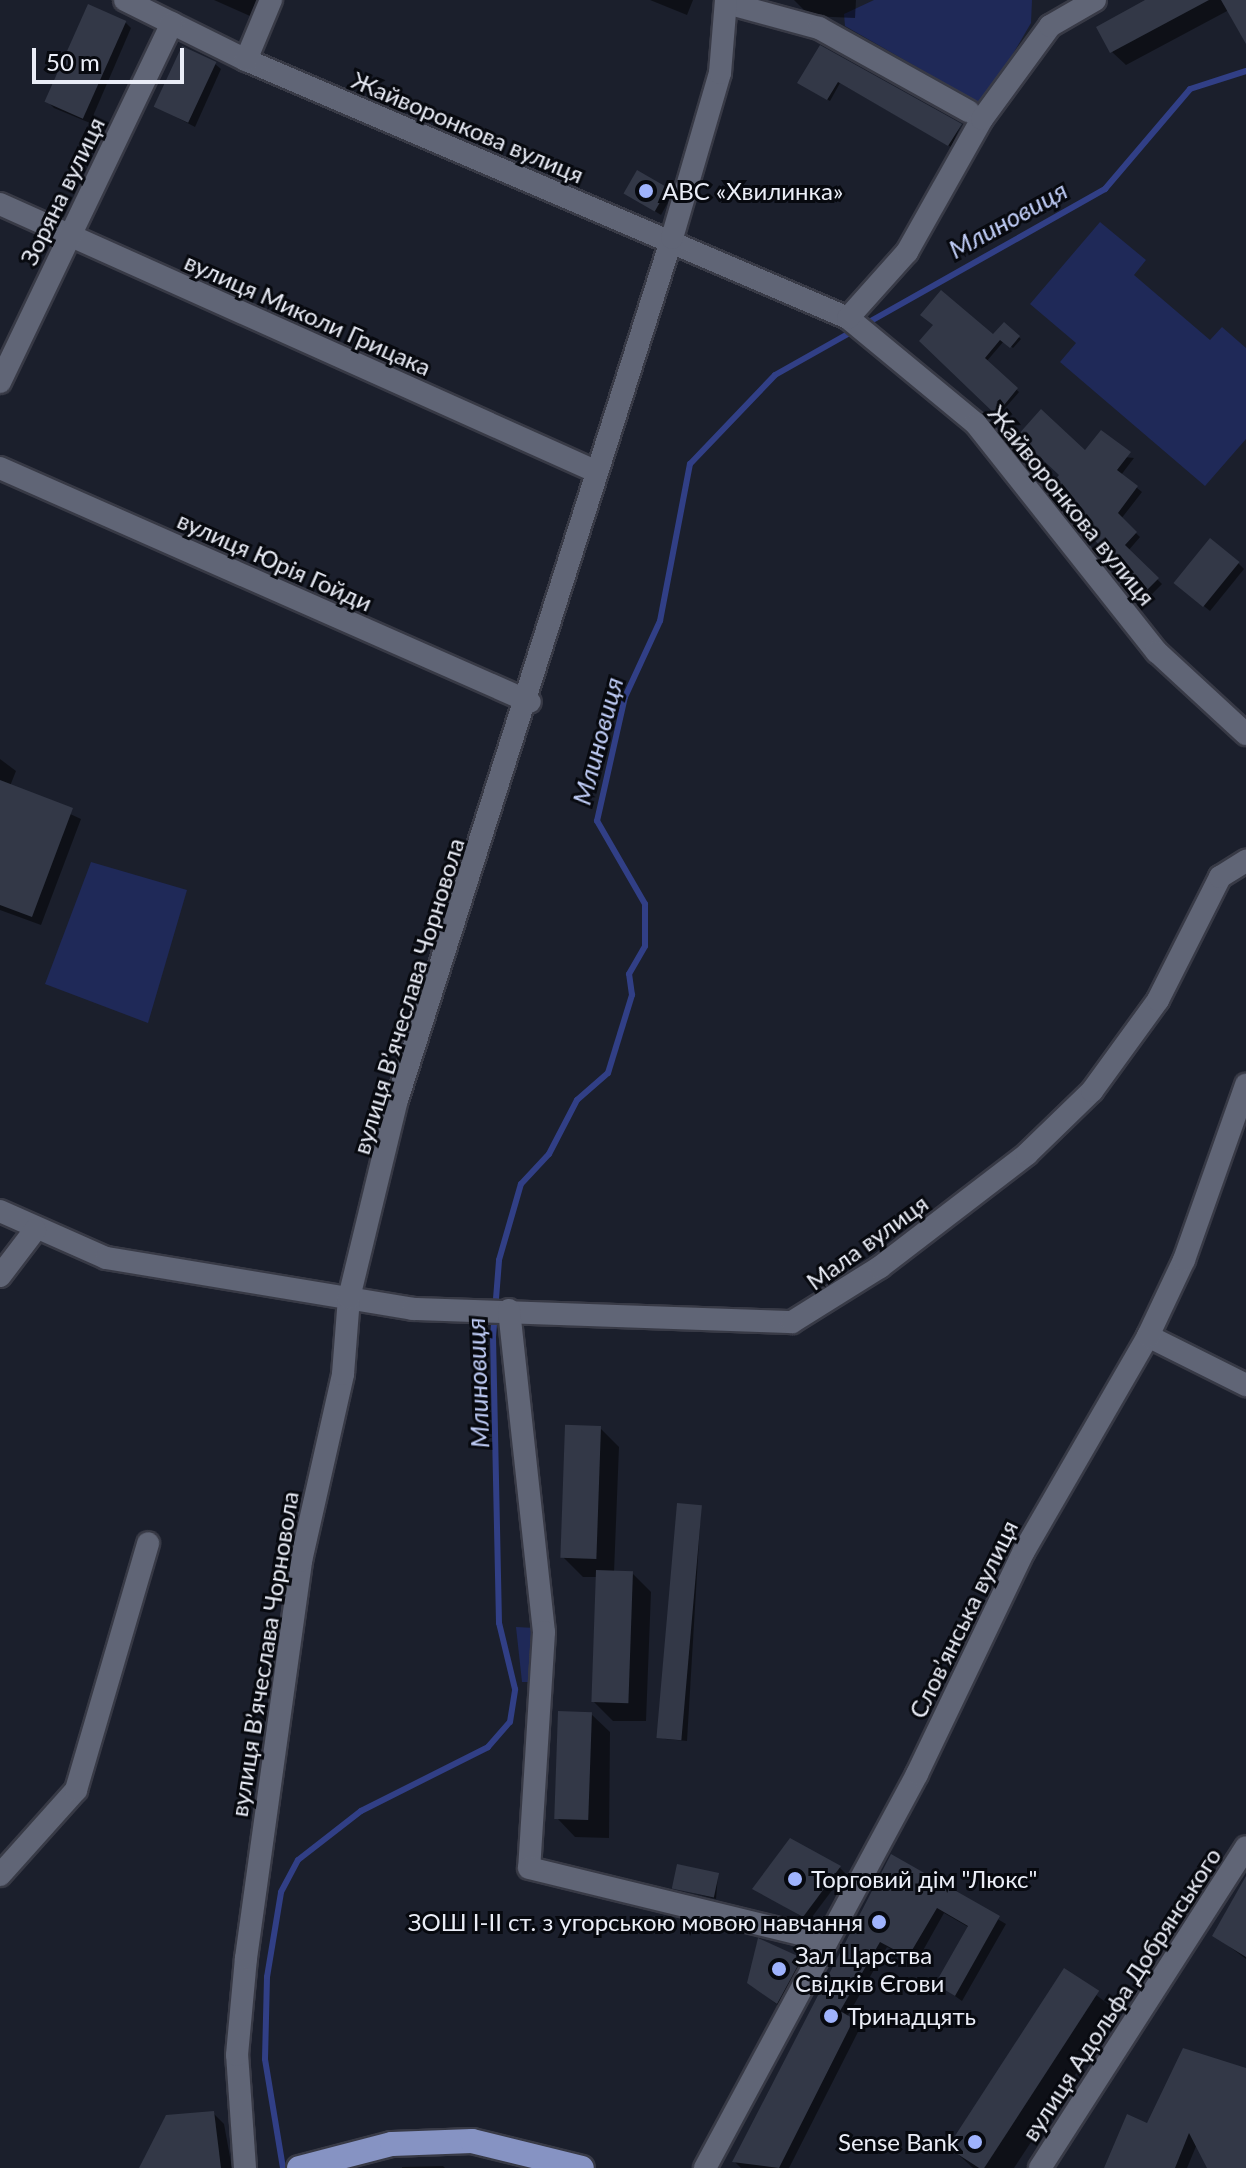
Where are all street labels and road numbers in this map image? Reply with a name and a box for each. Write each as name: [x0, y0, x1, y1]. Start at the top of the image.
street label: Жайворонкова вулиця: [348, 65, 588, 189]
street label: Зоряна вулиця: [14, 112, 110, 270]
street label: вулиця Миколи Грицака: [180, 247, 436, 381]
street label: Жайворонкова вулиця: [982, 399, 1162, 611]
street label: вулиця Юрія Гойди: [173, 505, 377, 617]
street label: вулиця Вʼячеслава Чорновола: [346, 835, 470, 1157]
street label: Мала вулиця: [801, 1188, 933, 1296]
street label: вулиця Вʼячеслава Чорновола: [224, 1489, 304, 1819]
street label: Словʼянська вулиця: [903, 1515, 1023, 1723]
street label: вулиця Адольфа Добрянського: [1015, 1842, 1227, 2146]

